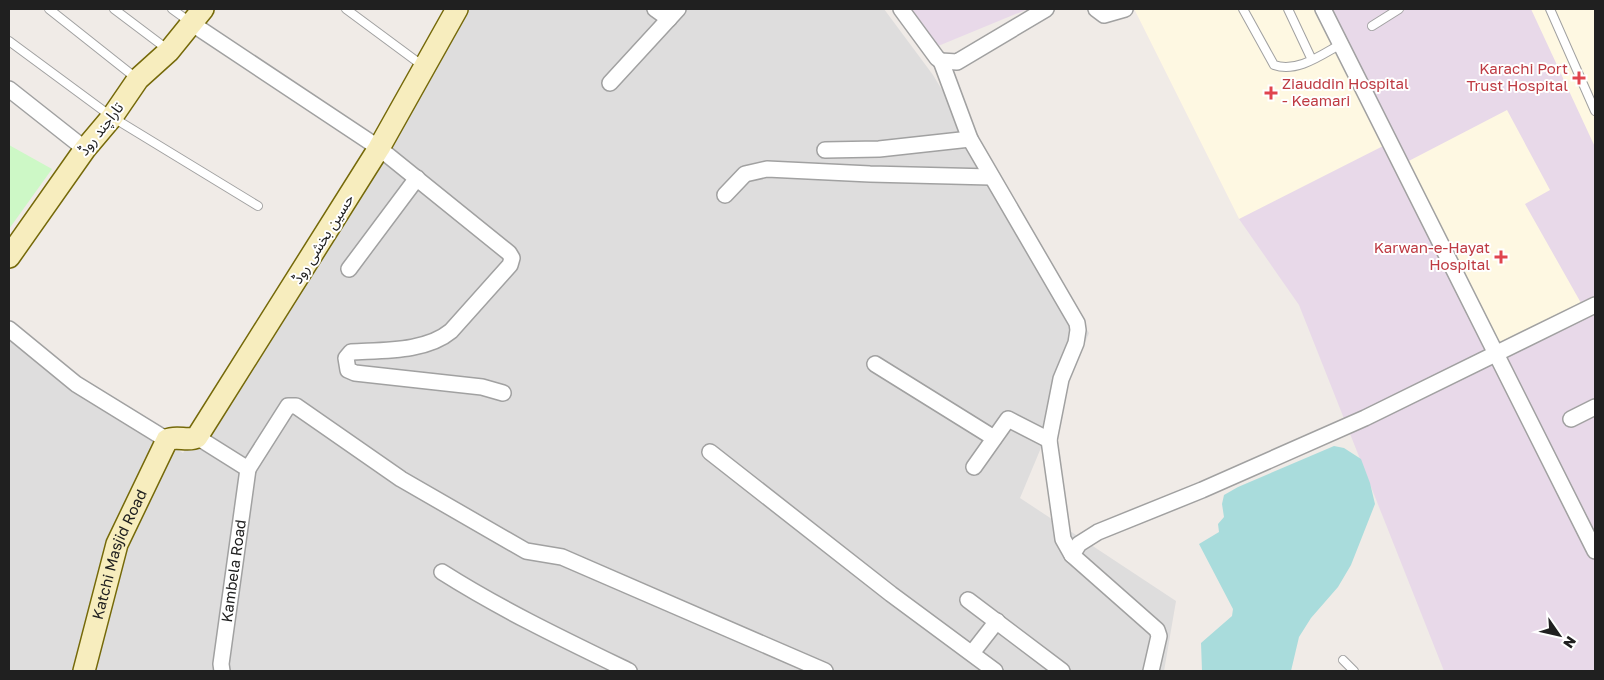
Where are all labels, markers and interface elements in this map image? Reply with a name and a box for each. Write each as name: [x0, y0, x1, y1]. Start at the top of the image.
place label: Karachi Port Trust Hospital: [1467, 59, 1568, 94]
marker: Karachi Port Trust Hospital: [1572, 71, 1586, 85]
place label: Ziauddin Hospital - Keamari: [1282, 74, 1409, 109]
marker: Ziauddin Hospital - Keamari: [1264, 86, 1278, 100]
street label: تاراچند روڈ: [74, 98, 128, 160]
street label: حسین بخشی روڈ: [287, 190, 358, 287]
place label: Karwan-e-Hayat Hospital: [1374, 238, 1490, 273]
marker: Karwan-e-Hayat Hospital: [1494, 250, 1508, 264]
street label: Katchi Masjid Road: [88, 486, 150, 621]
street label: Kambela Road: [217, 518, 249, 623]
north arrow: [1534, 610, 1584, 660]
text: N: [1560, 633, 1580, 652]

